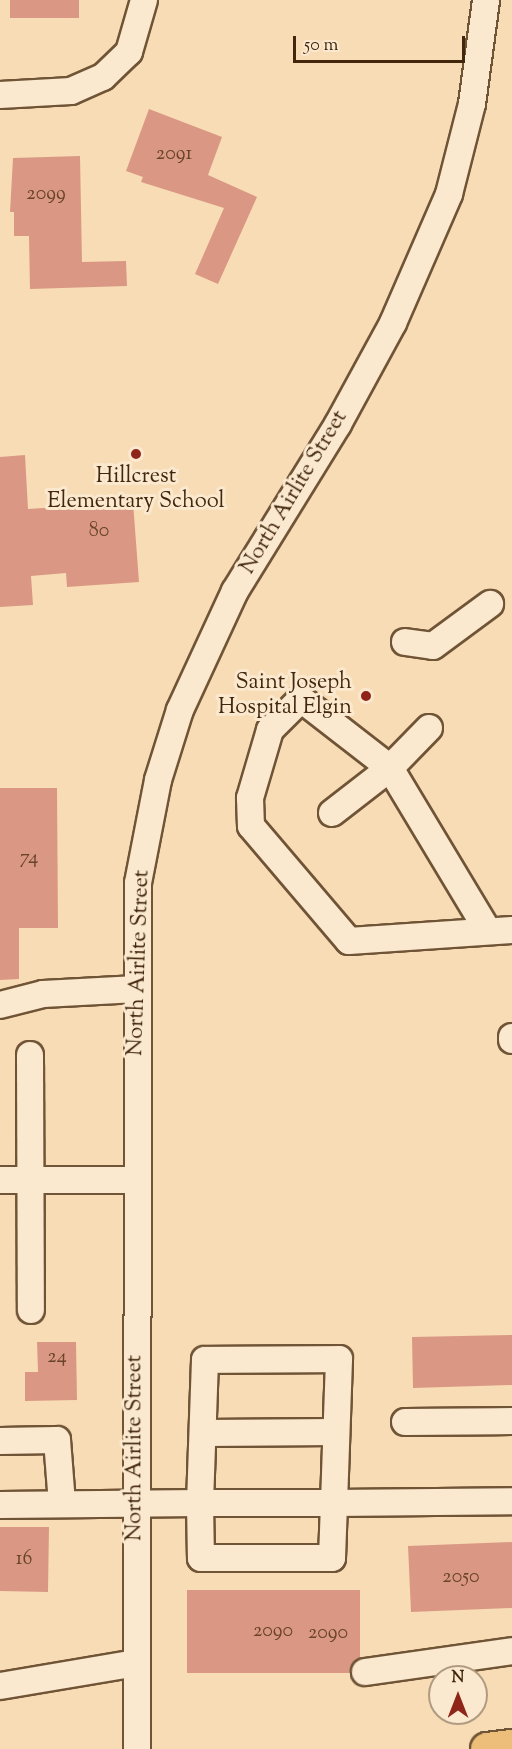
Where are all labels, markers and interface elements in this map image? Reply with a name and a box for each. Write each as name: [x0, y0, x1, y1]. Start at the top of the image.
scale bar: [296, 24, 468, 62]
text: 50 m: [304, 33, 338, 59]
house number: 2091: [156, 142, 192, 166]
house number: 2099: [26, 182, 66, 206]
street label: North Airlite Street: [236, 406, 354, 580]
marker: Hillcrest Elementary School: [129, 447, 143, 461]
place label: Hillcrest Elementary School: [47, 464, 225, 516]
house number: 80: [89, 519, 109, 543]
place label: Saint Joseph Hospital Elgin: [218, 670, 352, 722]
marker: Saint Joseph Hospital Elgin: [357, 687, 375, 705]
house number: 74: [20, 846, 38, 870]
street label: North Airlite Street: [124, 869, 156, 1057]
house number: 24: [47, 1345, 67, 1369]
street label: North Airlite Street: [123, 1355, 149, 1541]
house number: 16: [16, 1547, 32, 1571]
house number: 2050: [442, 1565, 480, 1589]
house number: 2090: [253, 1619, 293, 1643]
house number: 2090: [308, 1621, 348, 1645]
north arrow: [428, 1665, 488, 1725]
text: N: [452, 1667, 464, 1690]

